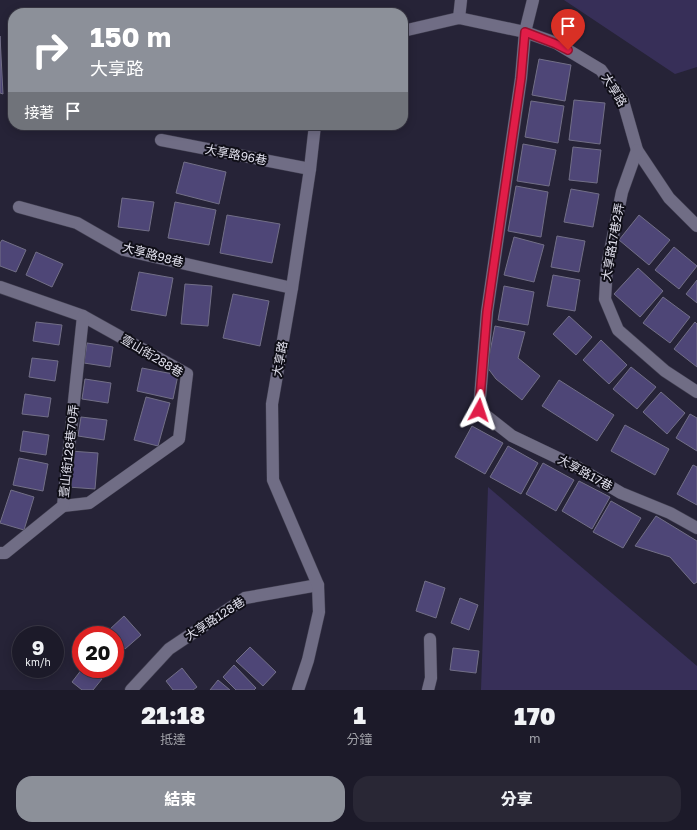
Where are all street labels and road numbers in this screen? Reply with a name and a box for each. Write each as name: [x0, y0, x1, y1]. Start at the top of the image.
street label: 大享路: [599, 70, 630, 109]
street label: 大享路96巷: [204, 141, 268, 168]
street label: 大享路17巷2弄: [598, 202, 627, 282]
street label: 大享路98巷: [121, 239, 185, 270]
street label: 壹山街288巷: [119, 331, 186, 380]
street label: 大享路: [269, 340, 290, 378]
street label: 壹山街128巷70弄: [56, 403, 81, 498]
street label: 大享路17巷: [555, 451, 615, 494]
street label: 大享路128巷: [182, 594, 247, 643]

